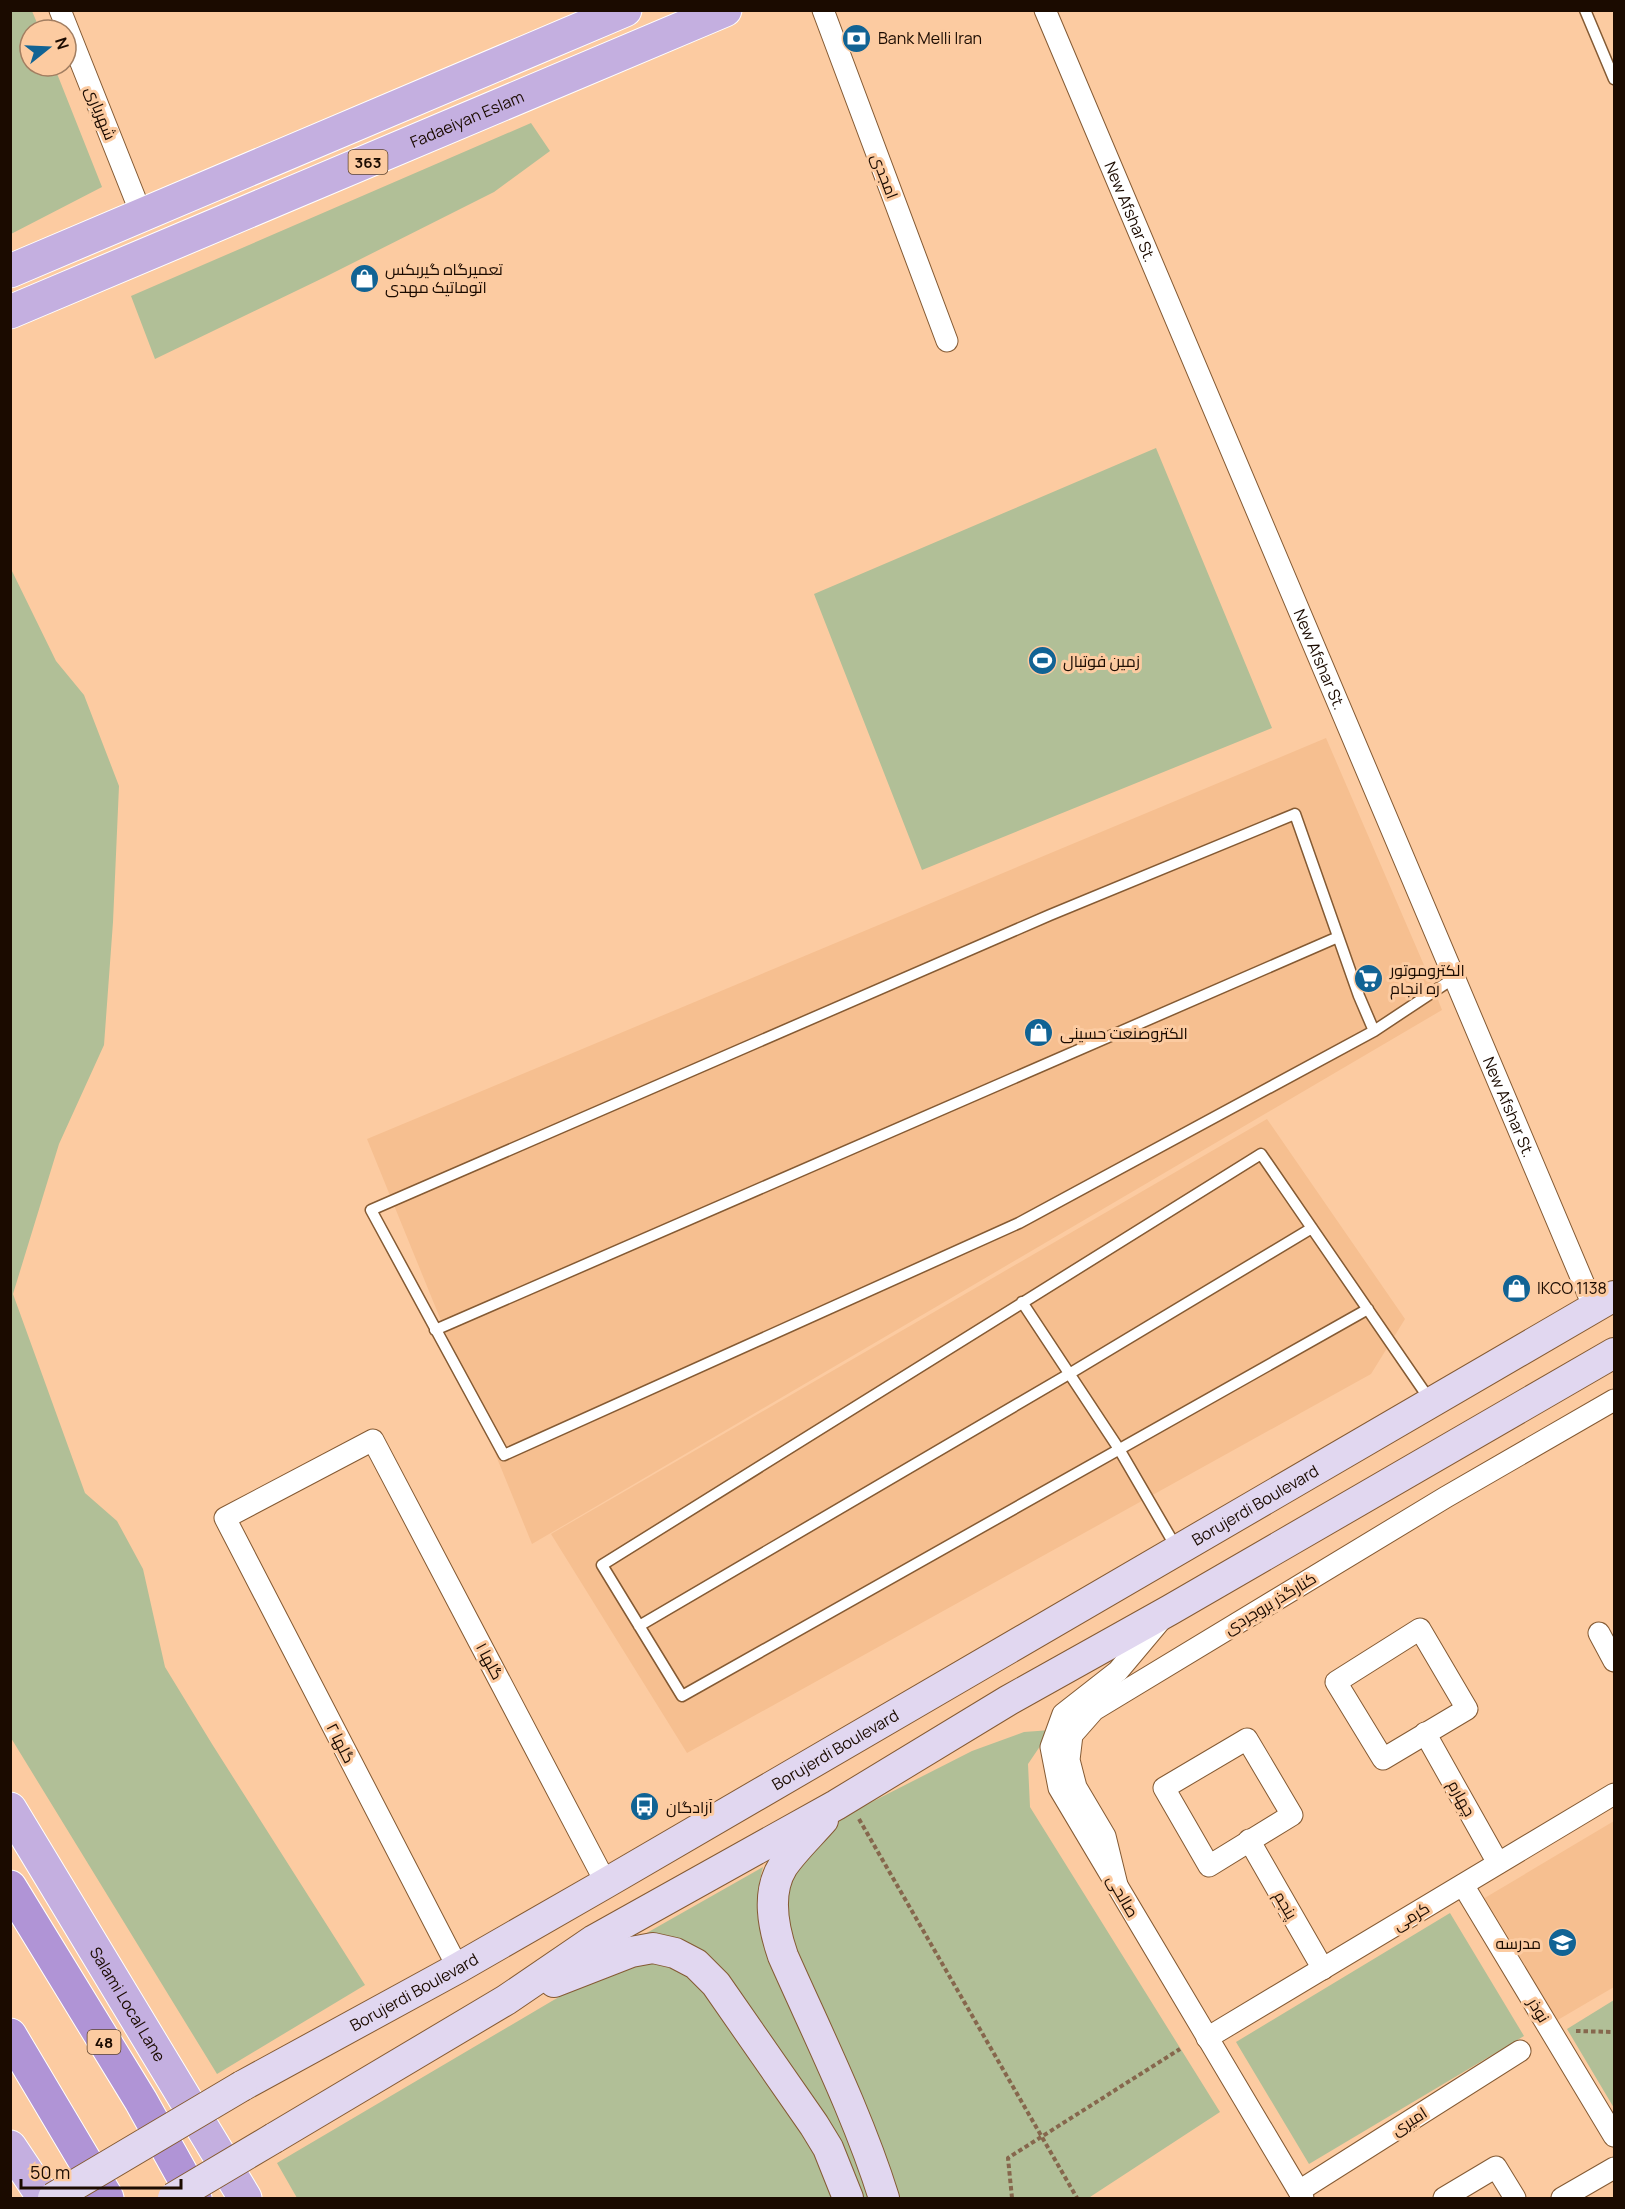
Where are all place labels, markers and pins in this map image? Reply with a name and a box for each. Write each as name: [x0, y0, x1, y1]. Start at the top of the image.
bank icon: Bank Melli Iran: [841, 22, 873, 54]
place label: Bank Melli Iran: [878, 27, 982, 49]
place label: تعمیرگاه گیربکس اتوماتیک مهدی: [385, 258, 504, 298]
shop icon: تعمیرگاه گیربکس اتوماتیک مهدی: [348, 262, 380, 294]
sports icon: زمین فوتبال: [1026, 645, 1058, 677]
place label: زمین فوتبال: [1063, 650, 1140, 672]
place label: الکتروموتور ره انجام: [1389, 959, 1465, 1000]
supermarket icon: الکتروموتور ره انجام: [1353, 963, 1385, 995]
shop icon: الکتروصنعت حسینی: [1023, 1017, 1055, 1049]
place label: الکتروصنعت حسینی: [1060, 1022, 1188, 1044]
shop icon: IKCO 1138: [1500, 1272, 1532, 1304]
place label: IKCO 1138: [1537, 1277, 1607, 1299]
bus stop icon: آزادگان: [629, 1791, 661, 1823]
place label: آزادگان: [666, 1796, 713, 1818]
school or university icon: مدرسه: [1546, 1927, 1578, 1959]
place label: مدرسه: [1495, 1932, 1541, 1954]

